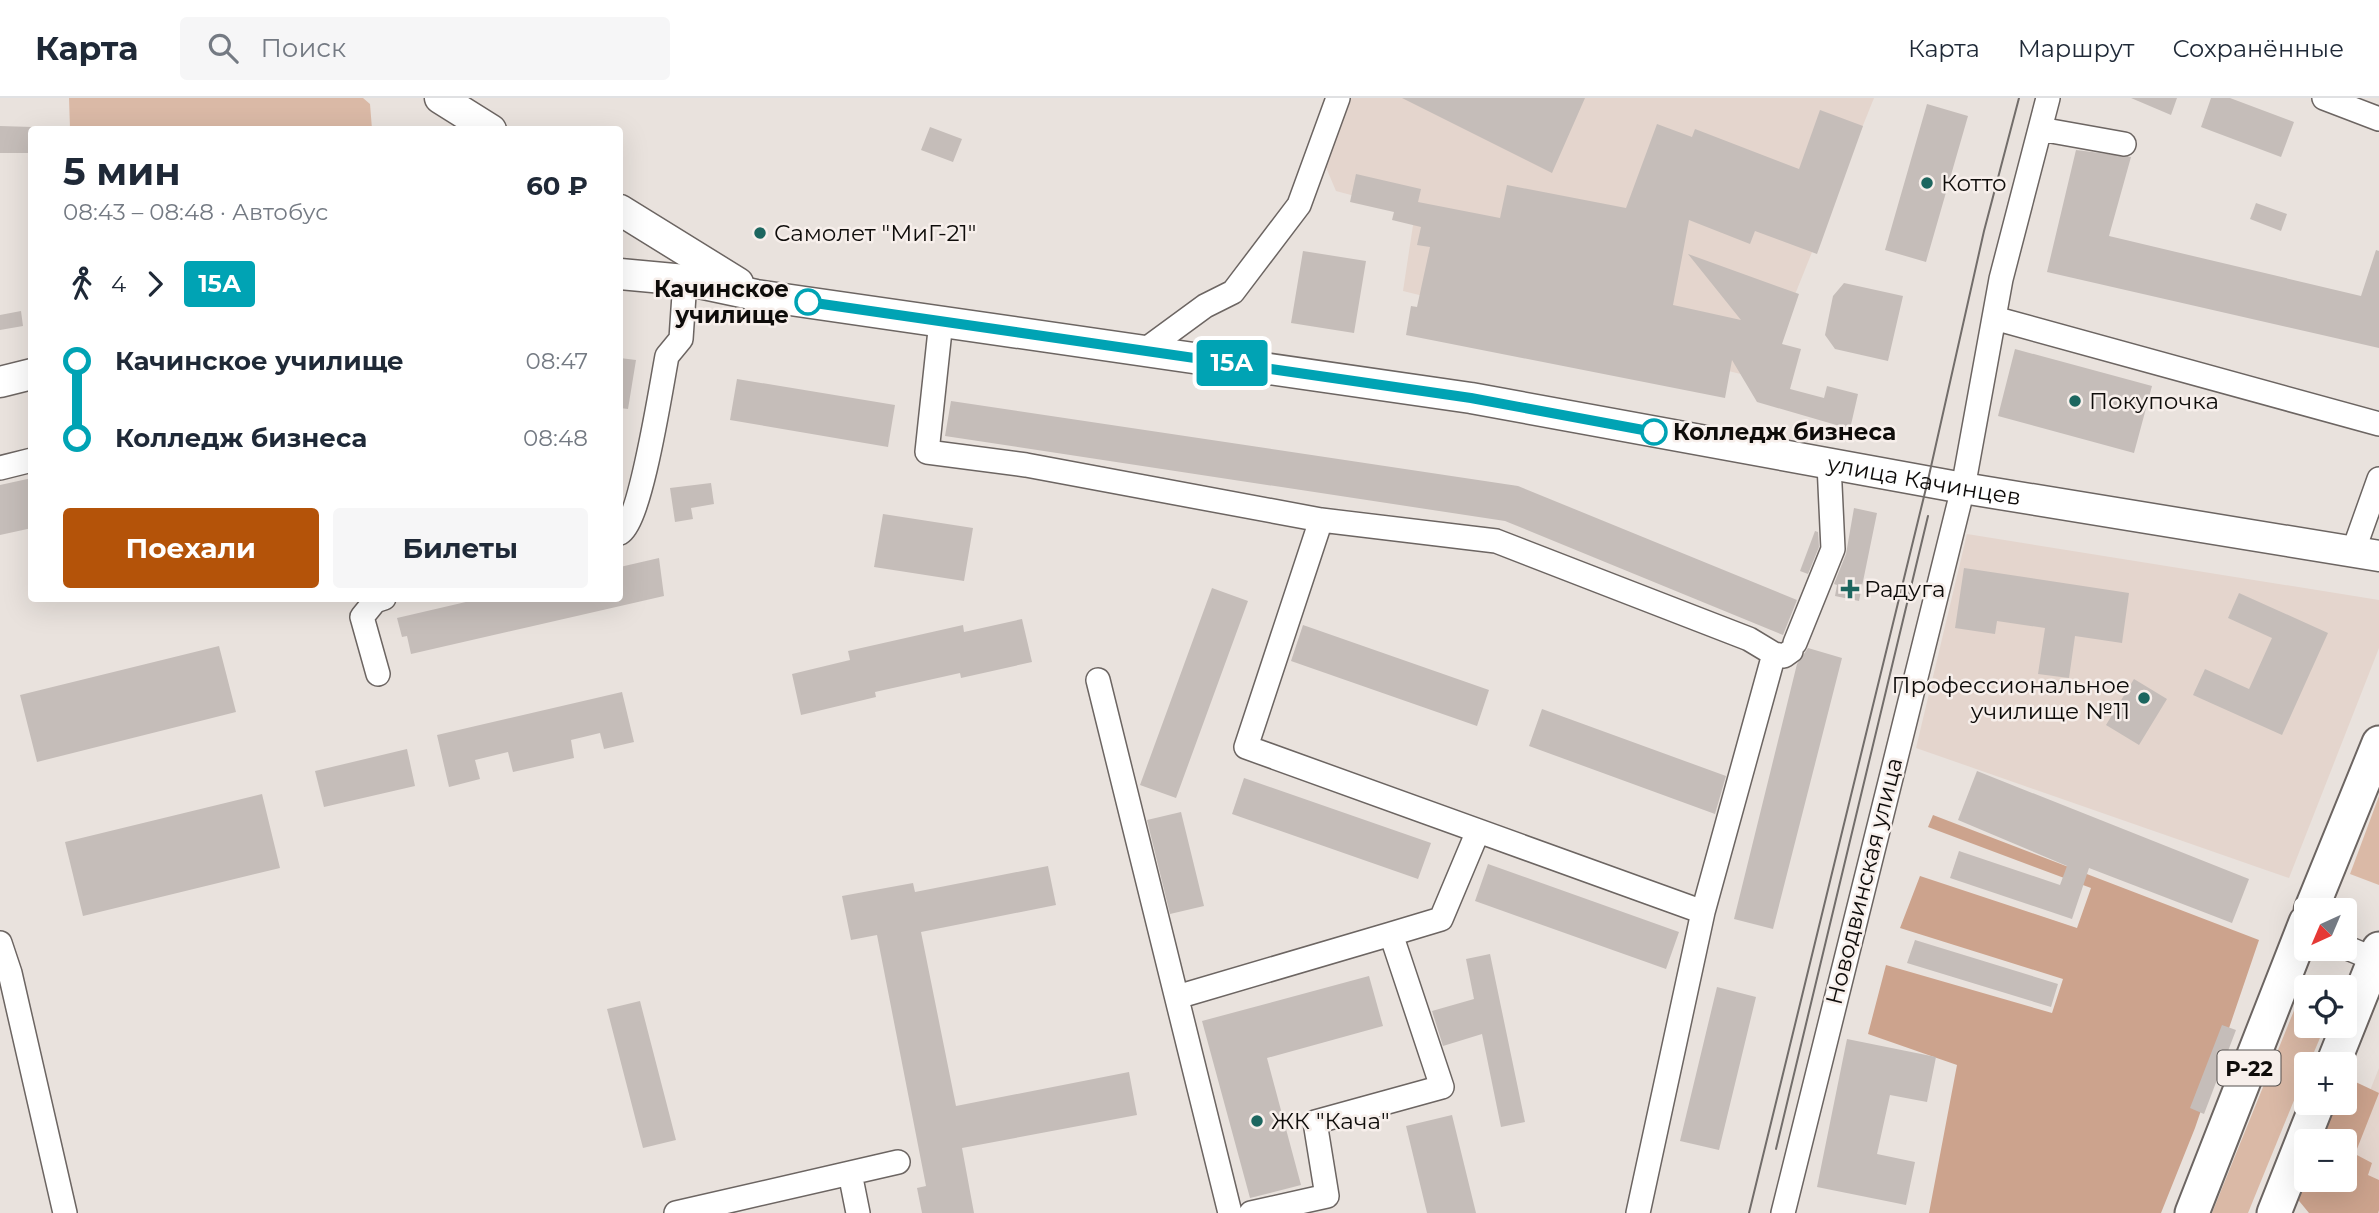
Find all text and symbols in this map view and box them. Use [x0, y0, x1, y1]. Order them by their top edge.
search box [180, 17, 670, 80]
text: Карта [35, 28, 138, 68]
icon: search [204, 29, 242, 67]
text: Поиск [260, 32, 346, 64]
text: Карта [1908, 34, 1980, 63]
text: Маршрут [2018, 34, 2134, 63]
text: Сохранённые [2172, 34, 2344, 63]
text: 5 мин [63, 148, 181, 195]
place label: Котто [1941, 169, 2007, 197]
text: 60 ₽ [526, 170, 588, 202]
marker: Котто [1919, 175, 1935, 191]
text: 08:43 – 08:48 · Автобус [63, 198, 328, 226]
place label: Самолет "МиГ-21" [774, 219, 976, 247]
marker: Самолет "МиГ-21" [752, 225, 768, 241]
icon: walk [63, 265, 101, 303]
icon: forward [136, 265, 174, 303]
text: 15А [198, 269, 241, 298]
text: 4 [111, 270, 126, 298]
place label: Качинское училище [654, 275, 789, 329]
marker: Качинское училище [795, 289, 821, 315]
line badge: 15А [1192, 340, 1272, 386]
text: Качинское училище [115, 345, 404, 377]
text: 08:47 [526, 347, 588, 375]
text: 15А [1211, 348, 1253, 377]
place label: Покупочка [2089, 387, 2219, 415]
marker: Покупочка [2067, 393, 2083, 409]
place label: Колледж бизнеса [1673, 418, 1896, 446]
marker: Колледж бизнеса [1641, 419, 1667, 445]
text: Колледж бизнеса [115, 422, 367, 454]
text: 08:48 [523, 424, 588, 452]
street label: улица Качинцев [1824, 449, 2023, 511]
button: Поехали [63, 508, 319, 588]
button: Билеты [333, 508, 588, 588]
place label: Радуга [1864, 575, 1946, 603]
marker: Радуга [1842, 581, 1858, 597]
place label: Профессиональное училище №11 [1891, 671, 2130, 725]
marker: Профессиональное училище №11 [2136, 690, 2152, 706]
street label: Новодвинская улица [1820, 755, 1908, 1007]
north arrow [2294, 898, 2357, 961]
map controls [2294, 898, 2357, 1192]
button: locate [2294, 975, 2357, 1038]
road number: Р-22 [2218, 1051, 2280, 1086]
button: + [2294, 1052, 2357, 1115]
place label: ЖК "Кача" [1271, 1107, 1390, 1135]
marker: ЖК "Кача" [1249, 1113, 1265, 1129]
button: − [2294, 1129, 2357, 1192]

